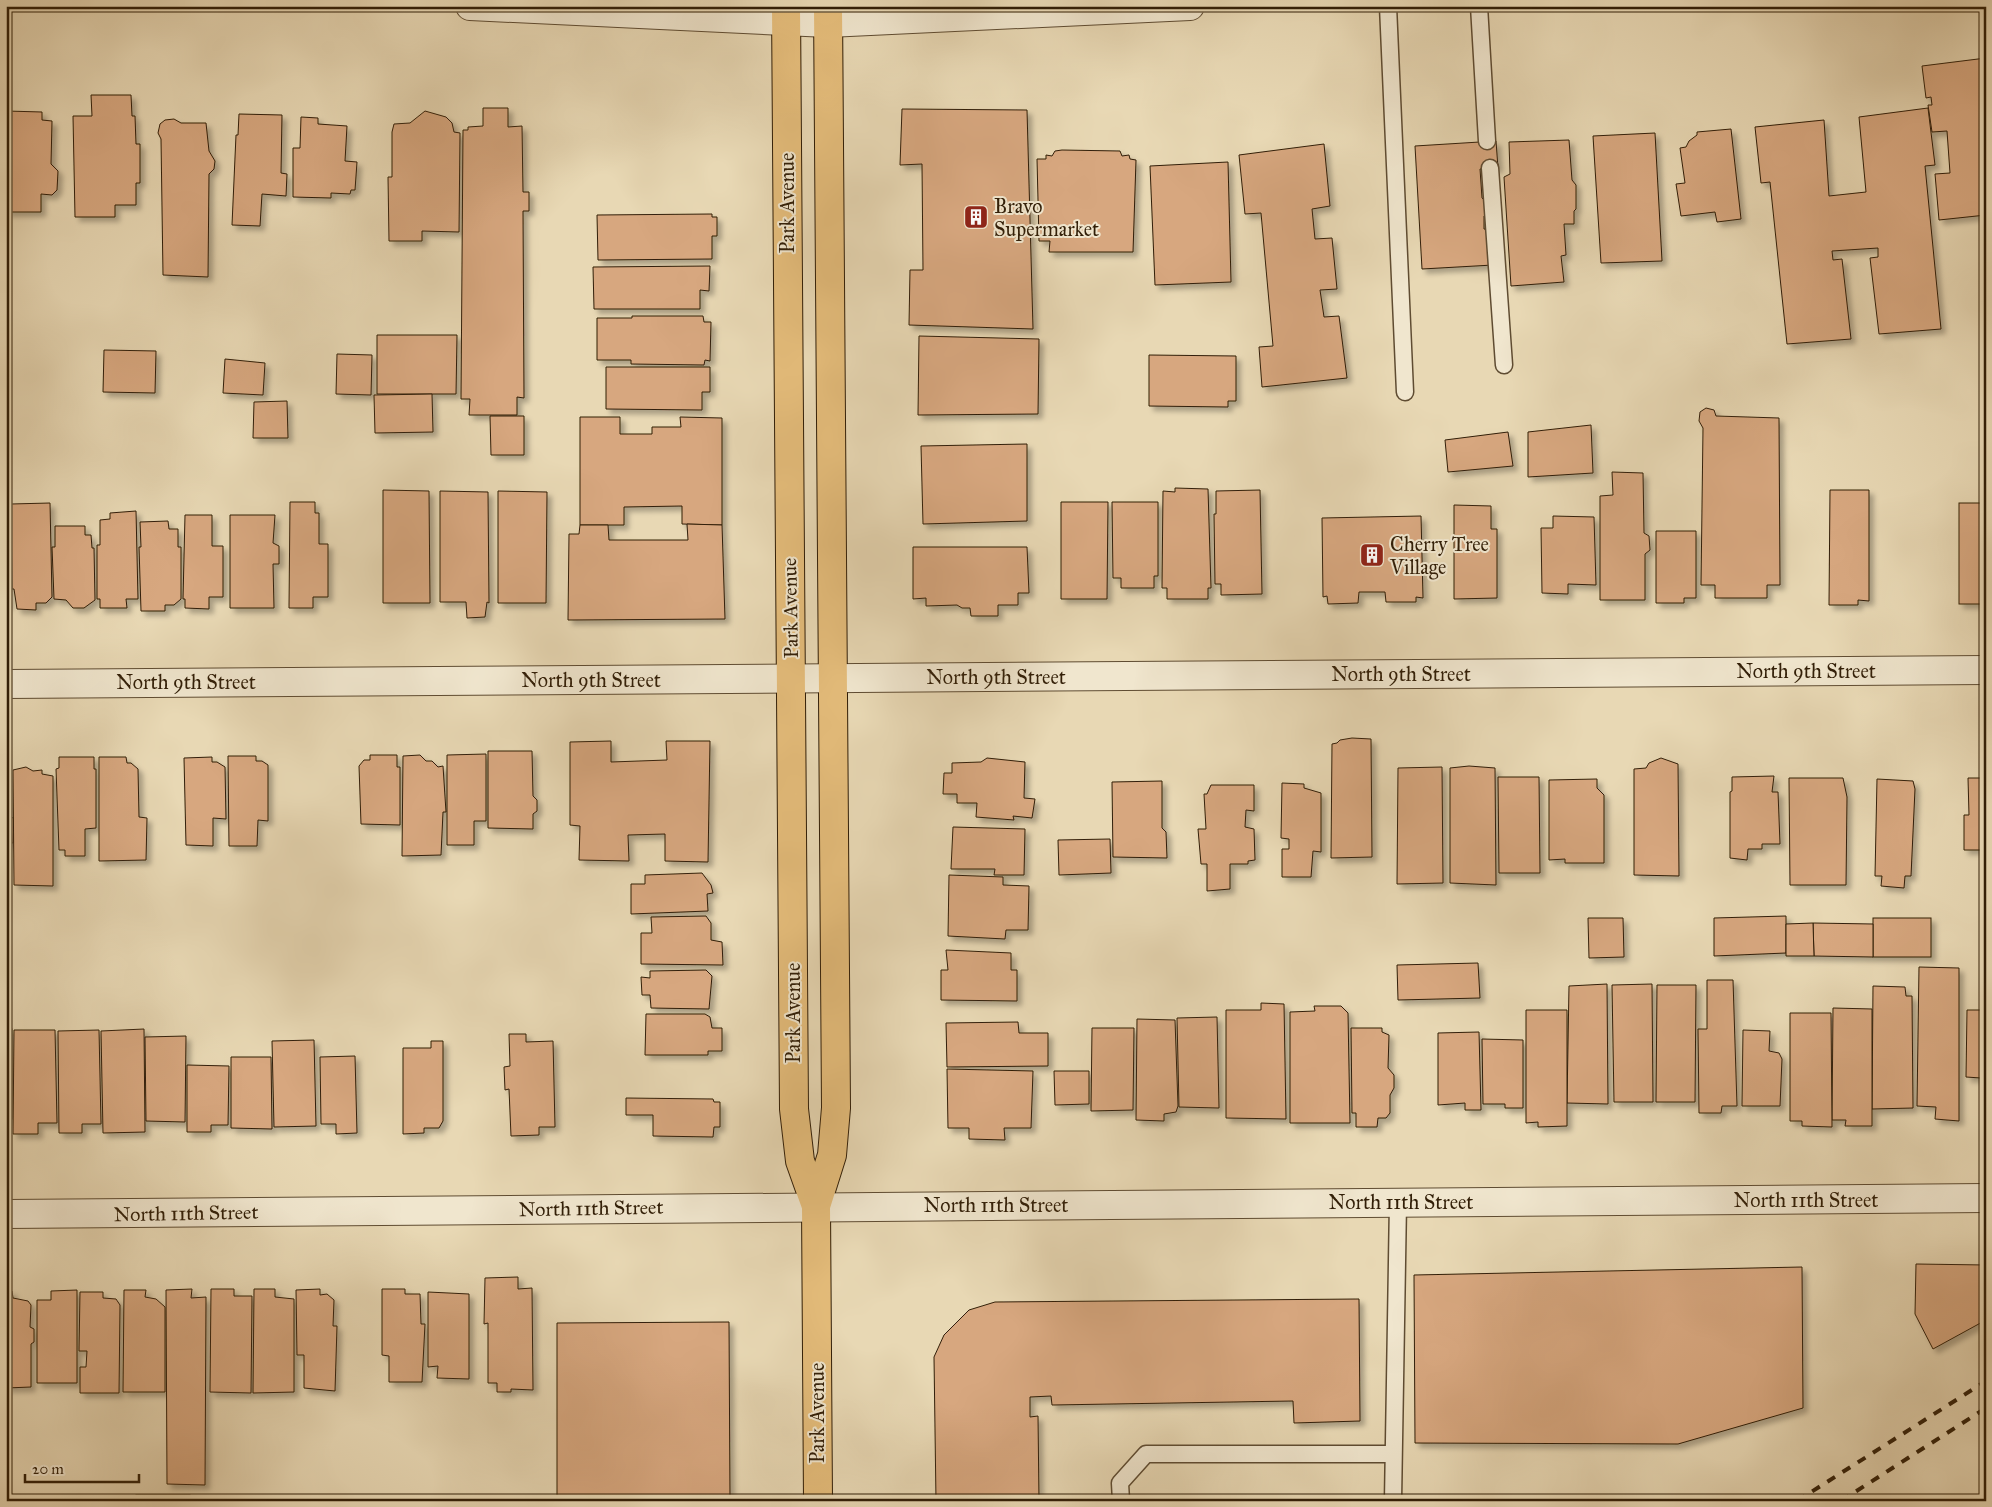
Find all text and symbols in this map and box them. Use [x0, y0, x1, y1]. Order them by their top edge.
street label: Park Avenue [775, 153, 799, 253]
place label: Bravo Supermarket [994, 194, 1099, 241]
building icon: Bravo Supermarket [963, 204, 989, 230]
place label: Cherry Tree Village [1389, 532, 1489, 580]
building icon: Cherry Tree Village [1359, 542, 1385, 568]
street label: Park Avenue [777, 558, 803, 658]
street label: North 9th Street [1736, 659, 1876, 683]
street label: North 9th Street [1331, 662, 1471, 686]
street label: North 9th Street [926, 665, 1066, 689]
street label: North 9th Street [521, 668, 661, 692]
street label: North 9th Street [116, 670, 256, 694]
street label: Park Avenue [781, 963, 805, 1063]
street label: North 11th Street [1734, 1188, 1878, 1212]
street label: North 11th Street [1329, 1190, 1473, 1214]
street label: North 11th Street [924, 1193, 1068, 1217]
street label: North 11th Street [518, 1195, 664, 1221]
street label: North 11th Street [113, 1200, 259, 1226]
street label: Park Avenue [805, 1363, 829, 1463]
scale bar [25, 1452, 139, 1484]
text: 20 m [32, 1460, 64, 1478]

